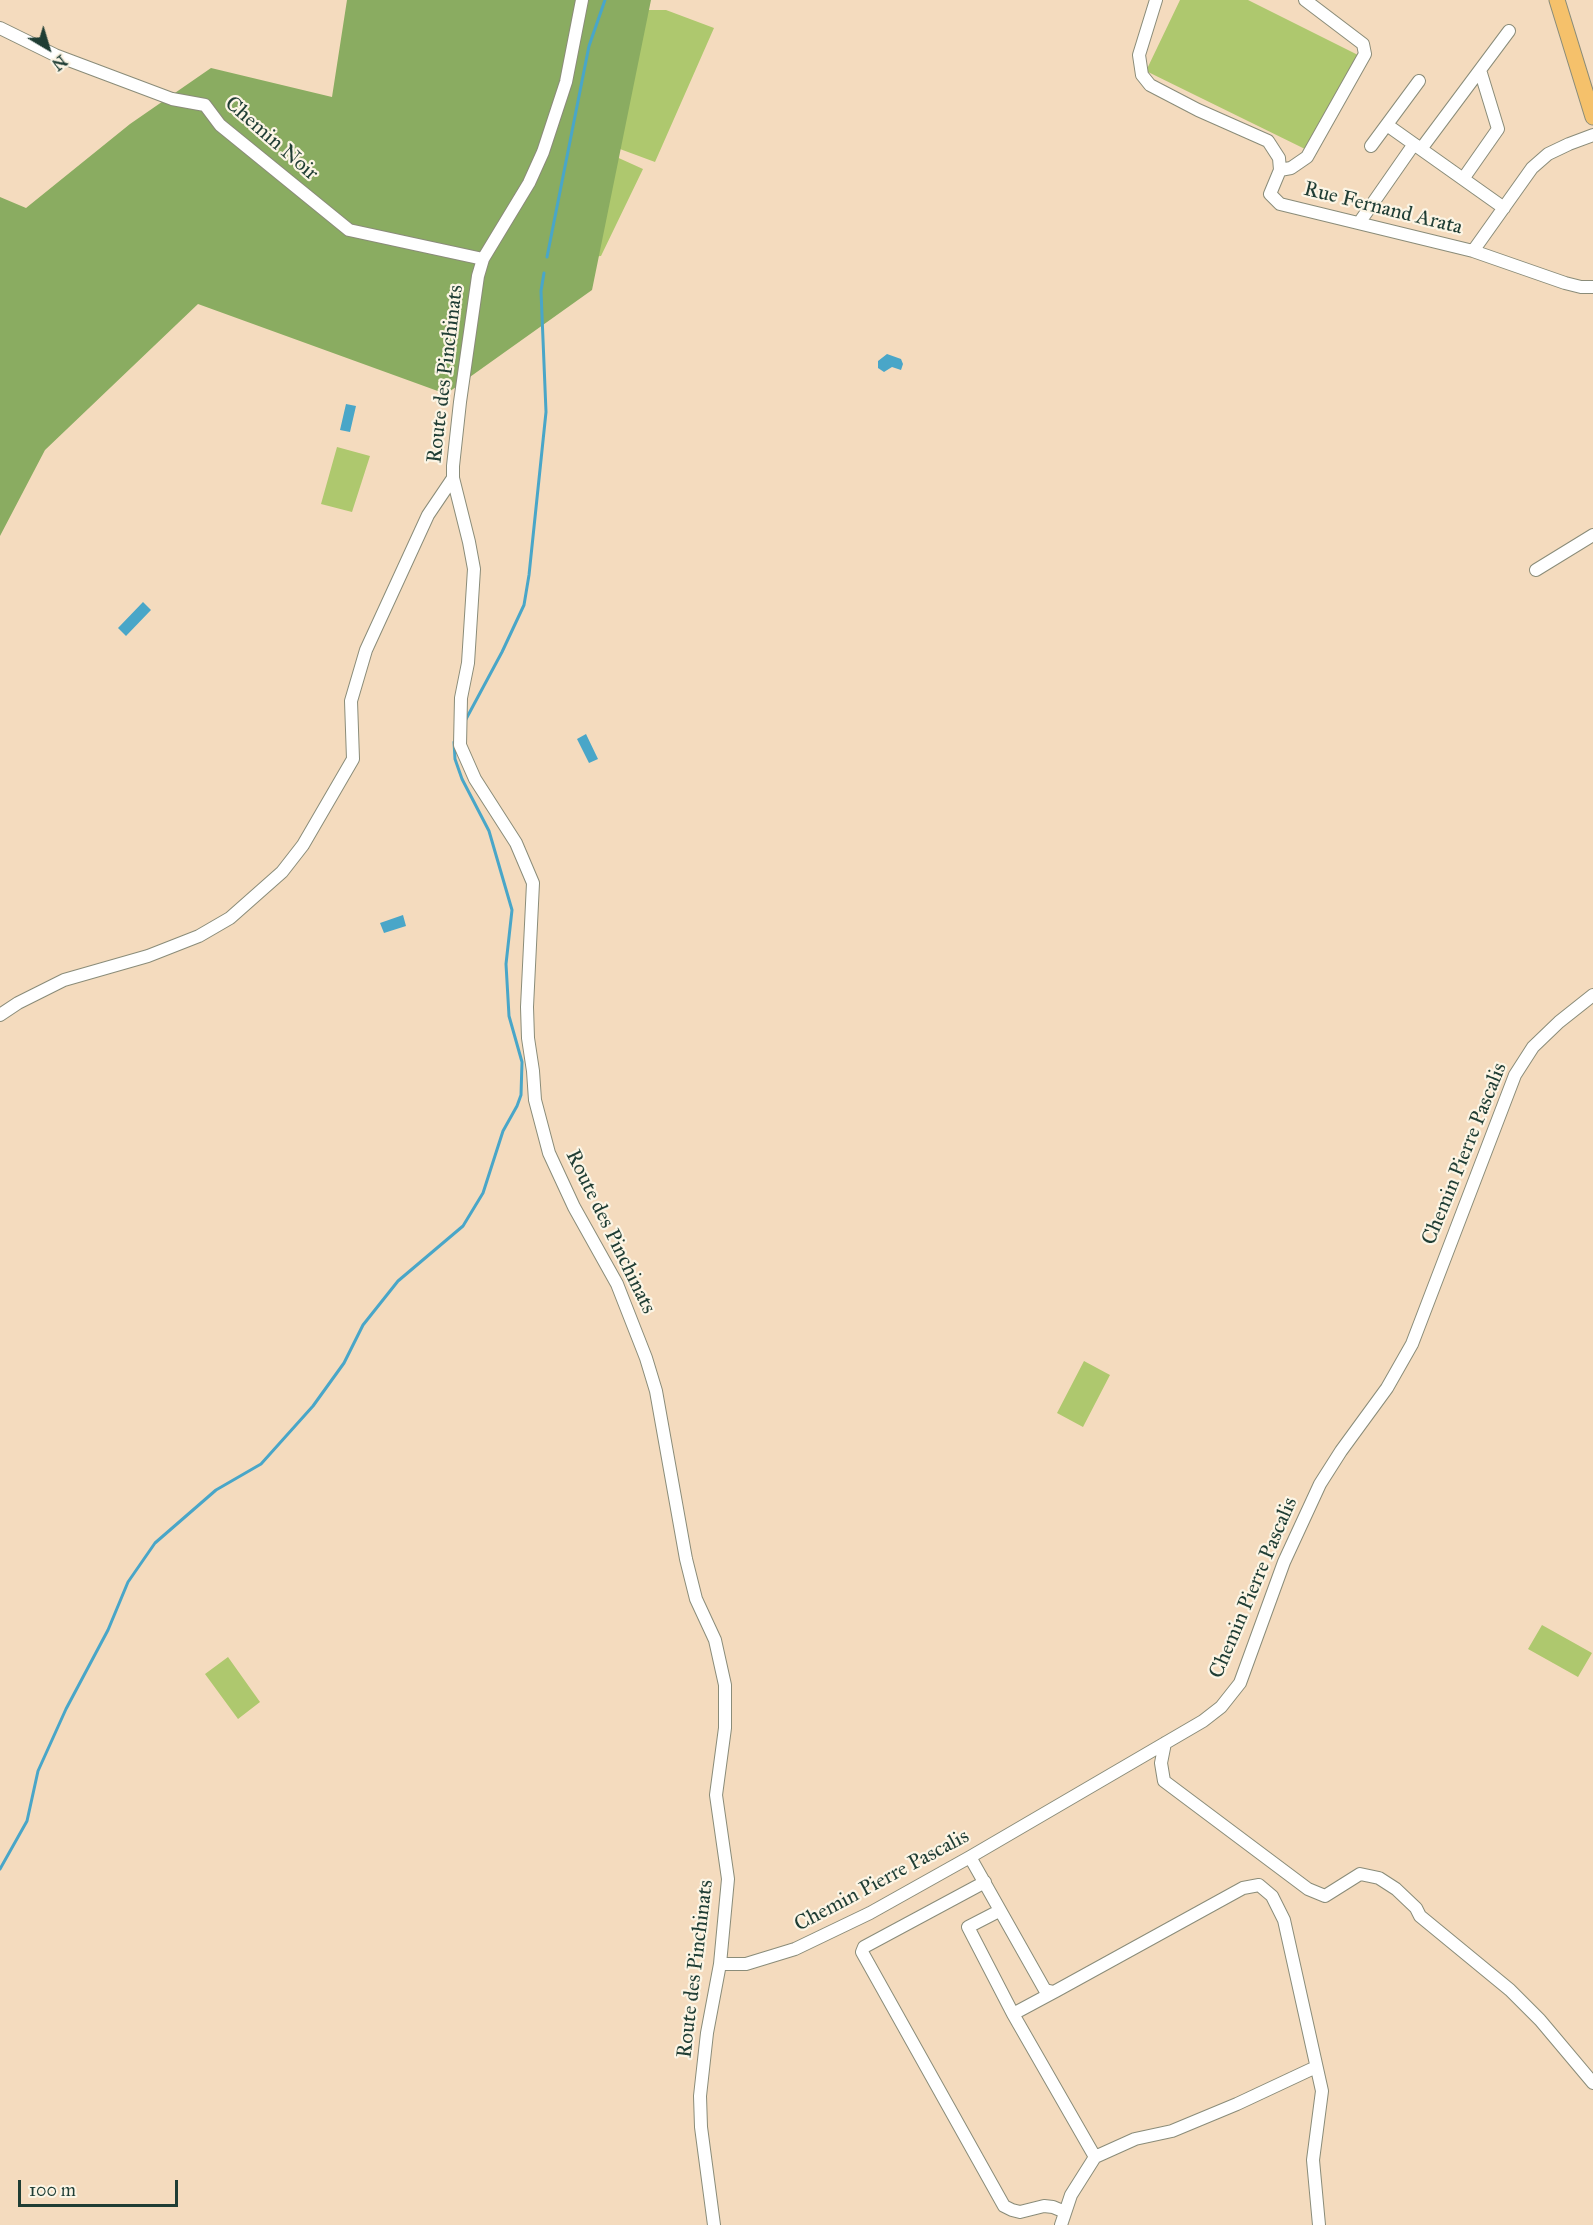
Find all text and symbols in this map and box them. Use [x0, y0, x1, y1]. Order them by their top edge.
north arrow [18, 18, 78, 78]
text: N [48, 51, 71, 74]
street label: Chemin Noir [219, 92, 323, 186]
street label: Rue Fernand Arata [1301, 177, 1465, 241]
street label: Route des Pinchinats [423, 283, 469, 465]
street label: Chemin Pierre Pascalis [1417, 1059, 1513, 1249]
street label: Route des Pinchinats [559, 1146, 661, 1318]
street label: Chemin Pierre Pascalis [1204, 1494, 1304, 1682]
street label: Chemin Pierre Pascalis [790, 1824, 974, 1938]
street label: Route des Pinchinats [673, 1878, 719, 2060]
scale bar [21, 2168, 182, 2206]
text: 100 m [29, 2179, 76, 2201]

